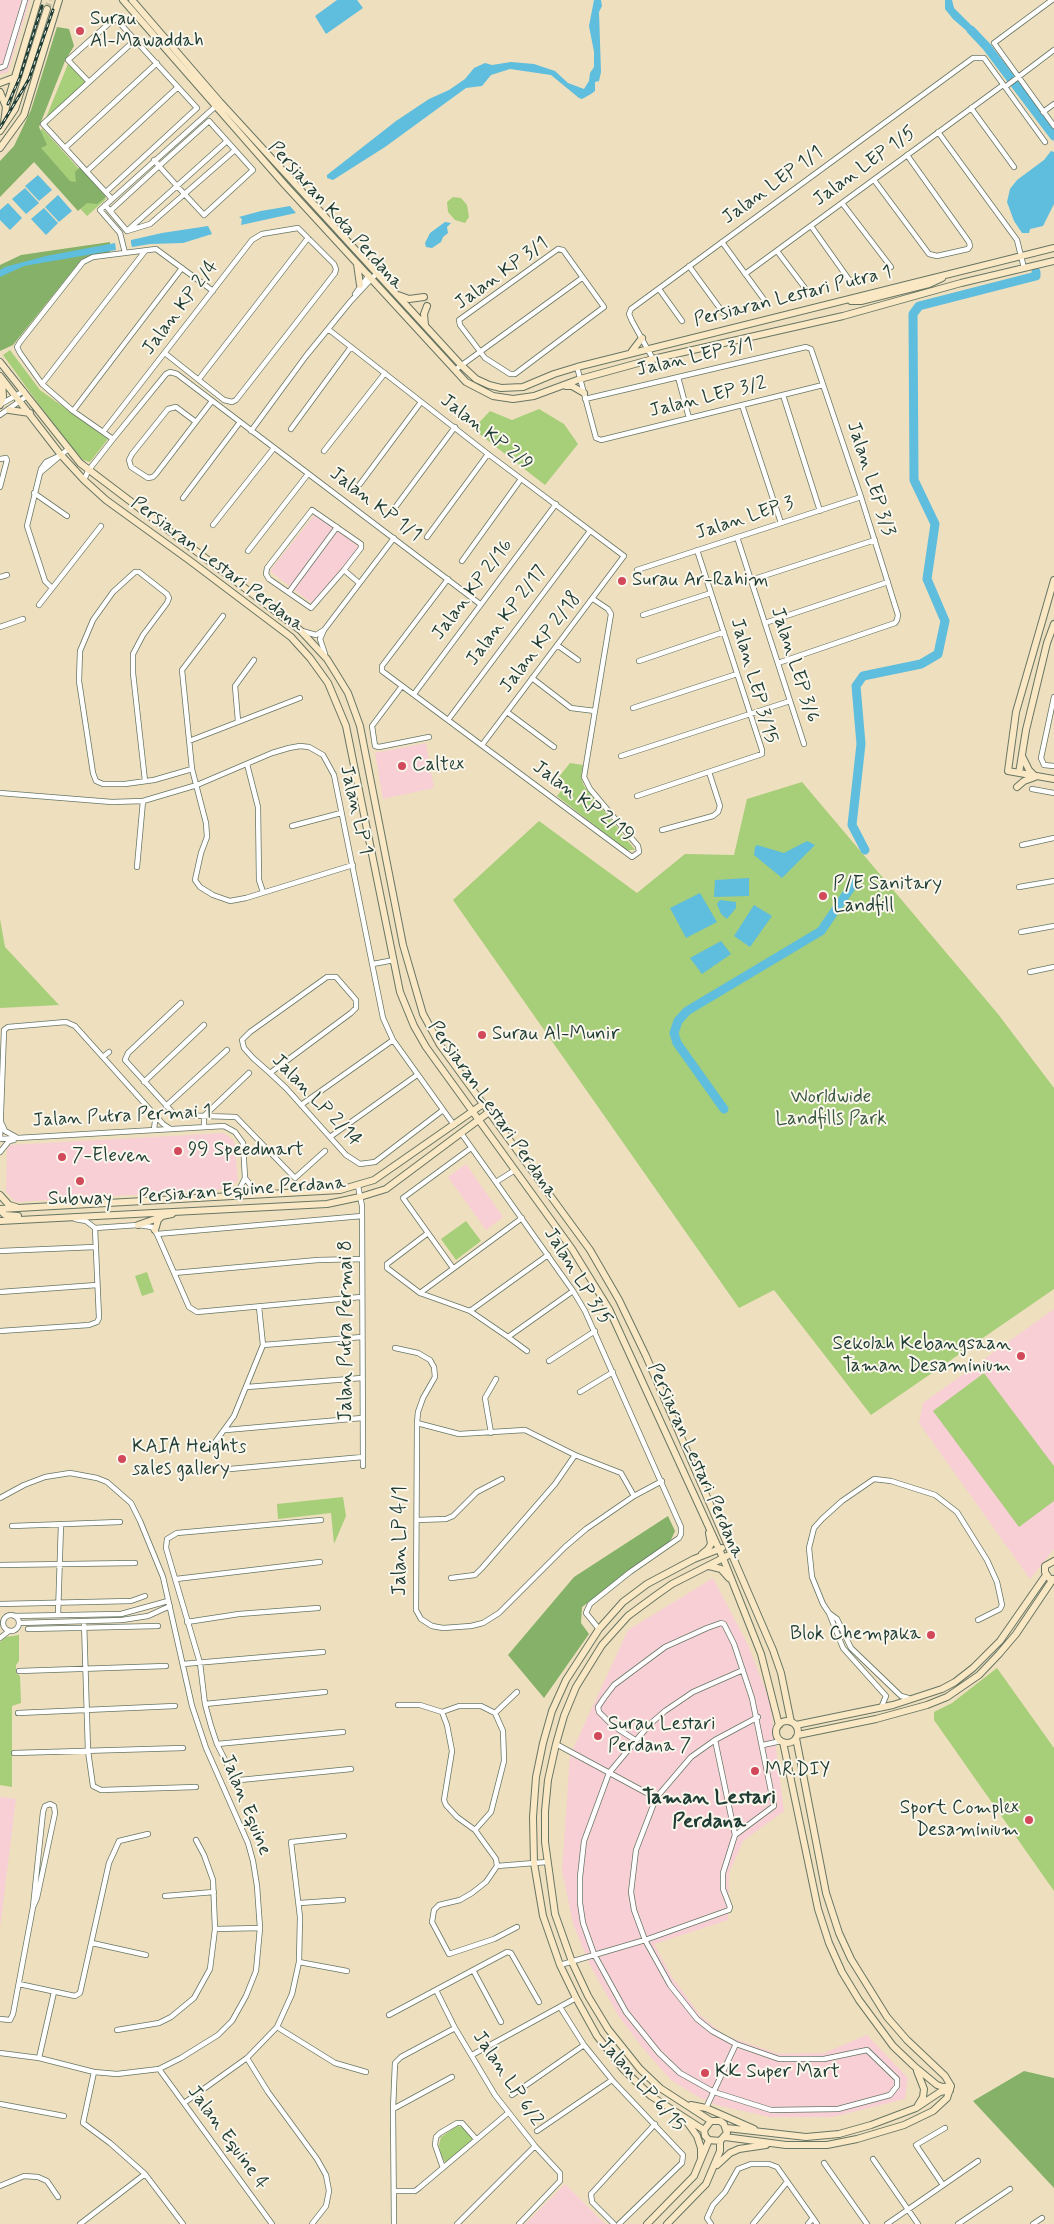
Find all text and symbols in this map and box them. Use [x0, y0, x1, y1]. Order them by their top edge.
place label: Surau Al-Mawaddah [90, 9, 204, 53]
marker: Surau Al-Mawaddah [74, 25, 86, 37]
street label: Jalan LEP 1/5 [809, 122, 921, 212]
street label: Persiaran Kota Perdana [262, 137, 408, 295]
street label: Jalan LEP 1/1 [718, 142, 828, 230]
street label: Jalan KP 3/1 [451, 233, 553, 315]
street label: Jalan KP 2/4 [138, 256, 224, 360]
street label: Persiaran Lestari Putra 1 [692, 261, 894, 333]
street label: Jalan LEP 3/1 [635, 334, 755, 382]
street label: Jalan LEP 3/2 [647, 372, 769, 424]
street label: Jalan KP 2/9 [435, 390, 537, 476]
street label: Jalan LEP 3/3 [841, 419, 899, 539]
street label: Jalan KP 1/1 [324, 463, 426, 547]
street label: Persiaran Lestari Perdana [126, 492, 308, 638]
street label: Jalan LEP 3 [693, 492, 797, 546]
street label: Jalan KP 2/16 [428, 535, 518, 645]
street label: Jalan KP 2/17 [462, 561, 552, 671]
place label: Surau Ar-Rahim [632, 570, 769, 592]
marker: Surau Ar-Rahim [616, 575, 628, 587]
street label: Jalan KP 2/18 [496, 588, 586, 698]
street label: Jalan LEP 3/6 [765, 604, 823, 726]
street label: Jalan LEP 3/15 [724, 616, 782, 746]
place label: Caltex [412, 755, 464, 777]
street label: Jalan KP 2/19 [528, 756, 638, 848]
marker: Caltex [396, 760, 408, 772]
street label: Jalan LP 1 [334, 763, 376, 857]
place label: P/E Sanitary Landfill [833, 874, 942, 918]
marker: P/E Sanitary Landfill [817, 890, 829, 902]
street label: Persiaran Lestari Perdana [422, 1017, 562, 1203]
place label: Surau Al-Munir [492, 1024, 620, 1046]
marker: Surau Al-Munir [476, 1029, 488, 1041]
street label: Jalan LP 2/14 [266, 1050, 366, 1152]
park label: Worldwide Landfills Park [775, 1087, 887, 1131]
street label: Jalan Putra Permai 1 [32, 1101, 212, 1133]
place label: 99 Speedmart [188, 1140, 304, 1162]
marker: 99 Speedmart [172, 1145, 184, 1157]
place label: 7-Eleven [72, 1146, 150, 1168]
marker: 7-Eleven [56, 1151, 68, 1163]
street label: Persiaran Equine Perdana [137, 1172, 347, 1210]
marker: Subway [74, 1175, 86, 1187]
place label: Subway [48, 1189, 112, 1211]
street label: Jalan LP 3/5 [538, 1224, 616, 1330]
street label: Jalan Putra Permai 8 [336, 1240, 358, 1422]
place label: Sekolah Kebangsaan Taman Desaminium [833, 1334, 1011, 1378]
marker: Sekolah Kebangsaan Taman Desaminium [1015, 1350, 1027, 1362]
street label: Persiaran Lestari Perdana [642, 1360, 748, 1562]
place label: KAIA Heights sales gallery [132, 1437, 246, 1481]
marker: KAIA Heights sales gallery [116, 1453, 128, 1465]
street label: Jalan LP 4/1 [390, 1486, 412, 1596]
place label: Blok Chempaka [790, 1624, 921, 1646]
marker: Blok Chempaka [925, 1629, 937, 1641]
place label: Surau Lestari Perdana 7 [608, 1714, 715, 1758]
marker: Surau Lestari Perdana 7 [592, 1730, 604, 1742]
street label: Jalan Equine [214, 1751, 276, 1859]
place label: MR.DIY [765, 1760, 830, 1782]
marker: MR.DIY [749, 1765, 761, 1777]
district label: Taman Lestari Perdana [642, 1786, 776, 1836]
place label: Sport Complex Desaminium [900, 1798, 1019, 1842]
marker: Sport Complex Desaminium [1023, 1814, 1035, 1826]
street label: Jalan LP 6/2 [467, 2027, 547, 2131]
street label: Jalan LP 6/15 [593, 2033, 689, 2137]
place label: KK Super Mart [715, 2062, 840, 2084]
marker: KK Super Mart [699, 2067, 711, 2079]
street label: Jalan Equine 4 [182, 2081, 272, 2195]

